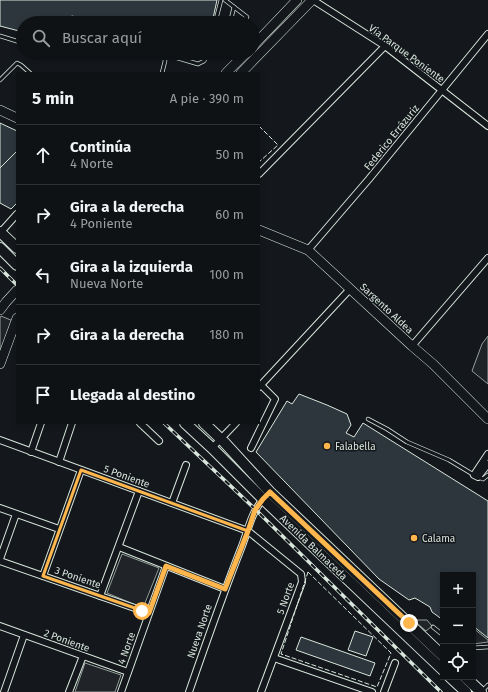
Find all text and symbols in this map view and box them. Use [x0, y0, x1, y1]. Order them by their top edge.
search box [16, 16, 260, 60]
street label: Vía Parque Poniente [366, 21, 447, 85]
icon: search [30, 27, 52, 49]
text: Buscar aquí [62, 29, 142, 47]
text: 5 min [32, 88, 74, 109]
text: A pie · 390 m [170, 91, 244, 106]
street label: Federico Errázuriz [362, 102, 422, 173]
text: Continúa [70, 138, 131, 156]
icon: ahead [32, 144, 54, 166]
text: 50 m [216, 147, 244, 162]
text: 4 Norte [70, 156, 113, 171]
text: Gira a la derecha [70, 198, 184, 216]
icon: right [32, 204, 54, 226]
text: 60 m [215, 207, 244, 222]
text: 4 Poniente [70, 216, 133, 231]
text: Gira a la izquierda [70, 258, 193, 276]
icon: left [32, 264, 54, 286]
text: 100 m [209, 267, 244, 282]
text: Nueva Norte [70, 276, 143, 291]
street label: Sargento Aldea [357, 281, 415, 336]
icon: right [32, 324, 54, 346]
text: Gira a la derecha [70, 326, 184, 344]
text: 180 m [209, 327, 244, 342]
icon: arrive [32, 384, 54, 406]
text: Llegada al destino [70, 386, 195, 404]
marker: Falabella [322, 441, 332, 451]
place label: Falabella [335, 441, 376, 453]
street label: 5 Poniente [102, 463, 151, 491]
street label: Avenida Balmaceda [277, 513, 349, 583]
marker: Calama [409, 533, 419, 543]
place label: Calama [422, 533, 455, 545]
street label: 3 Poniente [53, 564, 102, 591]
map controls [440, 572, 476, 680]
button: + [440, 572, 476, 608]
street label: 5 Norte [275, 581, 297, 616]
route start [133, 602, 151, 620]
street label: Nueva Norte [185, 603, 215, 660]
button: − [440, 608, 476, 644]
route end [400, 614, 418, 632]
street label: 2 Poniente [42, 627, 91, 655]
street label: 4 Norte [116, 631, 138, 666]
button: locate [440, 644, 476, 680]

